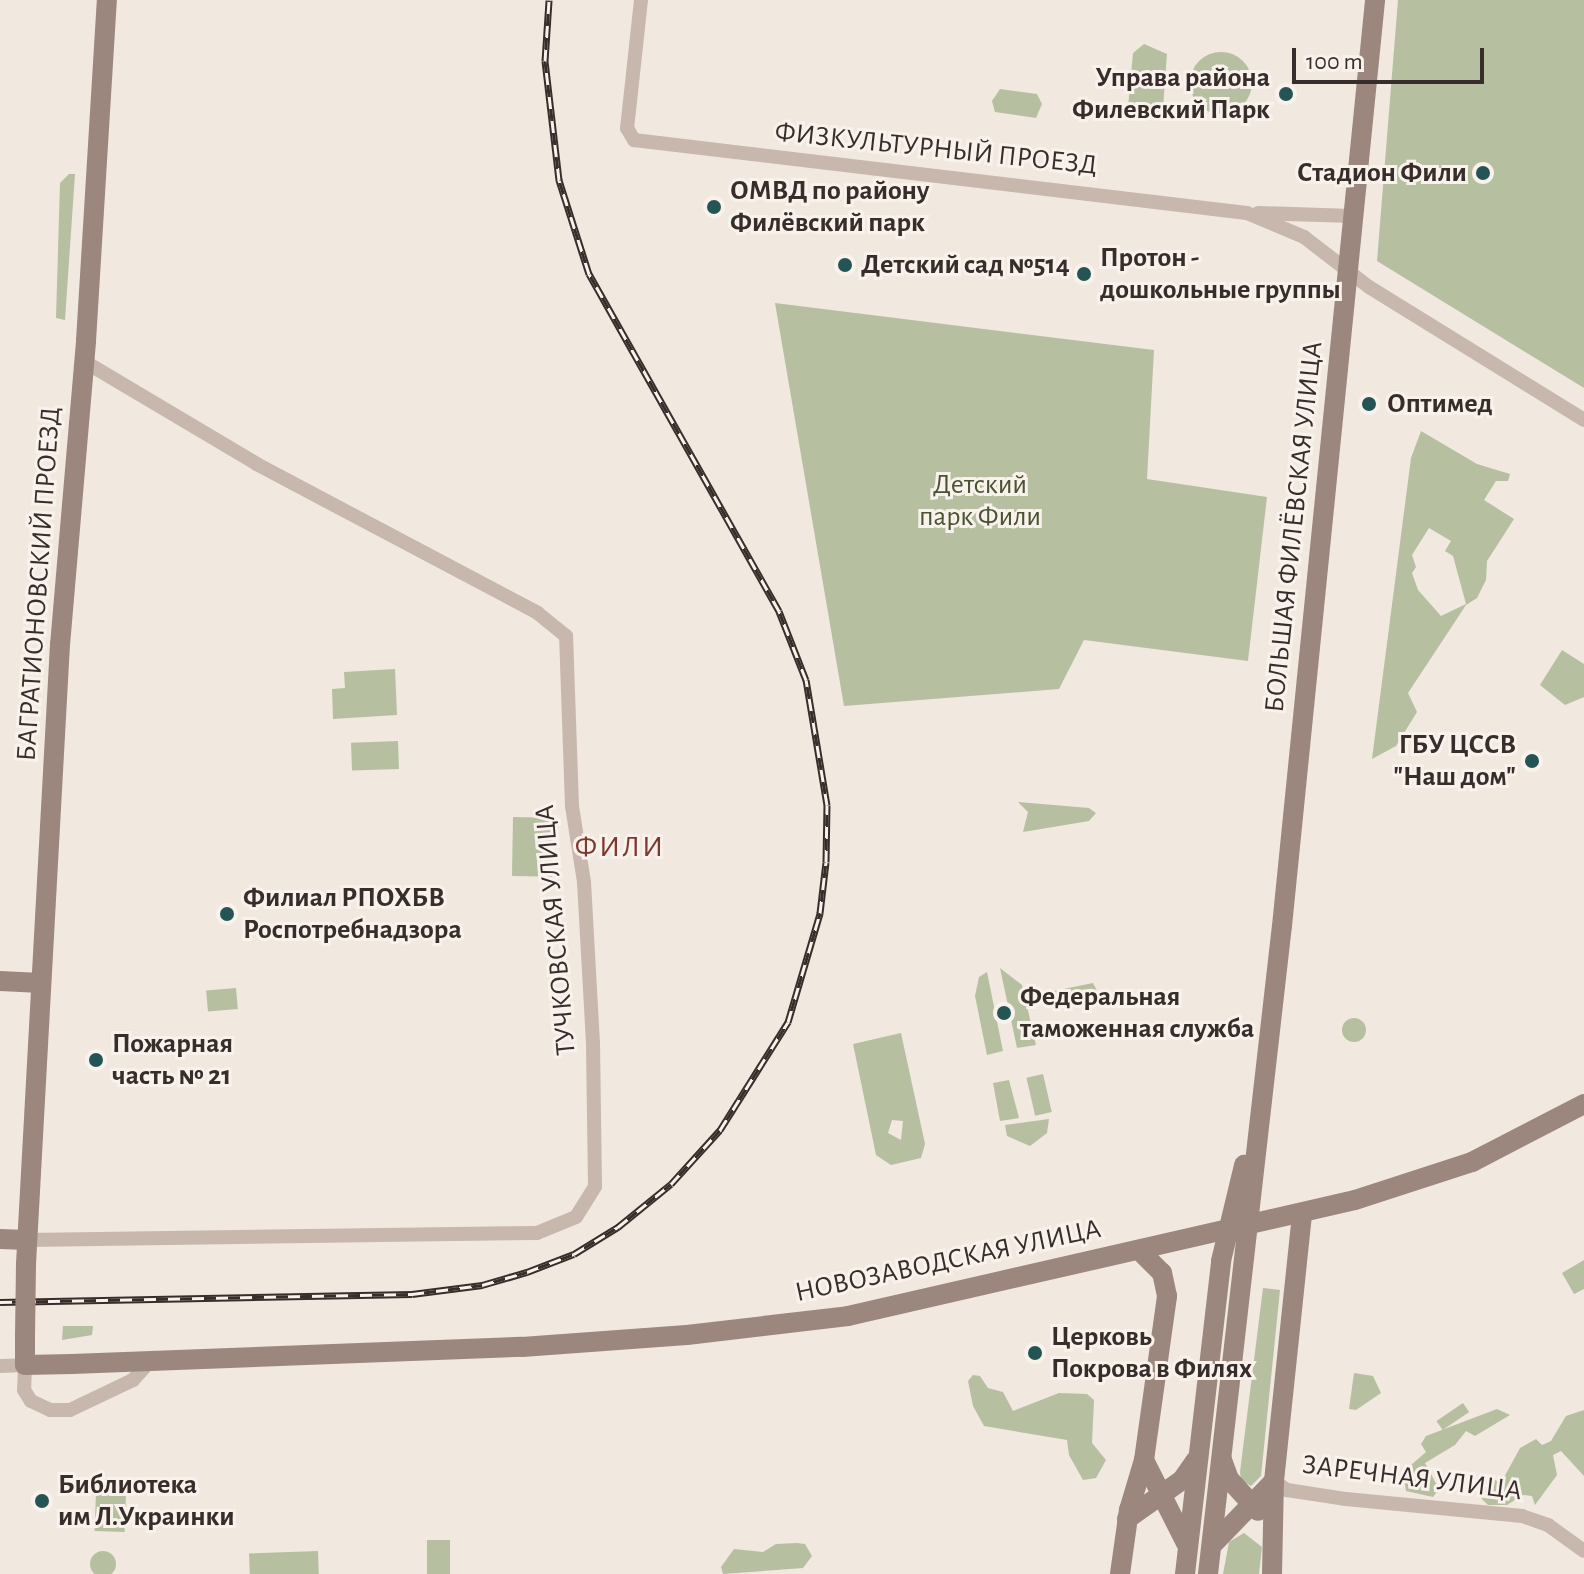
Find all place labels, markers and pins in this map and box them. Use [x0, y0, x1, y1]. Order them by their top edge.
place label: Управа района Филевский Парк [1072, 61, 1270, 127]
marker: Управа района Филевский Парк [1277, 85, 1295, 103]
place label: Стадион Фили [1297, 156, 1467, 190]
marker: Стадион Фили [1474, 164, 1492, 182]
place label: ОМВД по району Филёвский парк [730, 174, 929, 240]
marker: ОМВД по району Филёвский парк [705, 198, 723, 216]
place label: Протон - дошкольные группы [1100, 241, 1341, 307]
place label: Детский сад №514 [861, 248, 1070, 282]
marker: Детский сад №514 [836, 256, 854, 274]
marker: Протон - дошкольные группы [1075, 265, 1093, 283]
place label: Оптимед [1387, 387, 1493, 421]
marker: Оптимед [1358, 393, 1380, 415]
place label: ГБУ ЦССВ "Наш дом" [1393, 728, 1516, 794]
marker: ГБУ ЦССВ "Наш дом" [1523, 752, 1541, 770]
place label: Филиал РПОХБВ Роспотребнадзора [243, 881, 462, 947]
marker: Филиал РПОХБВ Роспотребнадзора [218, 905, 236, 923]
place label: Федеральная таможенная служба [1020, 980, 1254, 1046]
marker: Федеральная таможенная служба [995, 1004, 1013, 1022]
place label: Пожарная часть № 21 [112, 1027, 233, 1093]
marker: Пожарная часть № 21 [87, 1051, 105, 1069]
place label: Церковь Покрова в Филях [1051, 1320, 1252, 1386]
marker: Церковь Покрова в Филях [1026, 1344, 1044, 1362]
place label: Библиотека им Л.Украинки [58, 1468, 235, 1534]
marker: Библиотека им Л.Украинки [33, 1492, 51, 1510]

